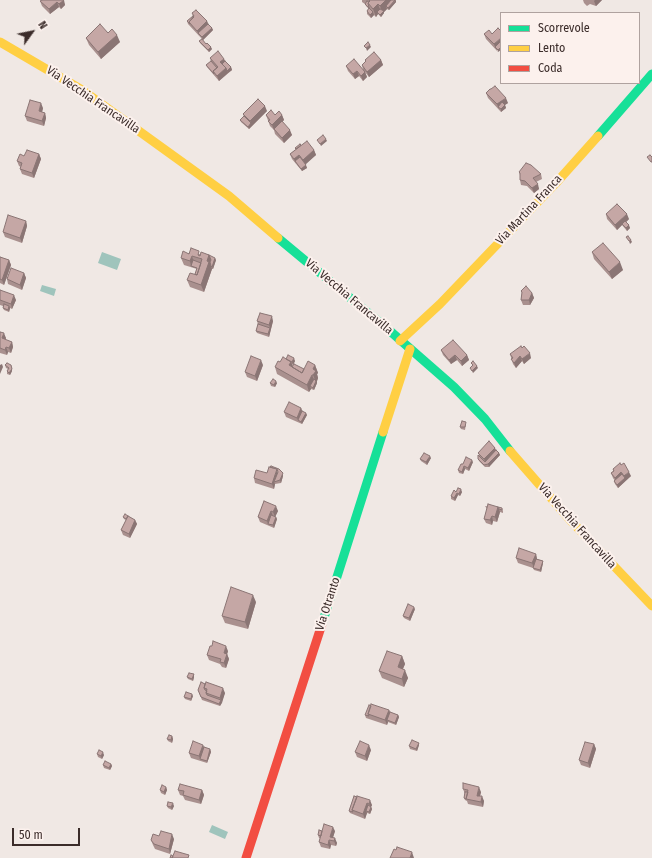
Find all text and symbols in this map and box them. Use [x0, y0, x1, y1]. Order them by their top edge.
north arrow [12, 12, 52, 52]
legend [500, 12, 640, 84]
text: N [35, 19, 50, 31]
text: Scorrevole [538, 21, 590, 35]
text: Lento [538, 41, 565, 55]
text: Coda [538, 61, 562, 75]
street label: Via Vecchia Francavilla [43, 63, 143, 137]
street label: Via Martina Franca [493, 172, 565, 248]
street label: Via Vecchia Francavilla [302, 256, 396, 338]
street label: Via Vecchia Francavilla [535, 480, 619, 572]
street label: Via Otranto [313, 575, 343, 633]
scale bar [14, 820, 82, 846]
text: 50 m [19, 828, 43, 842]

